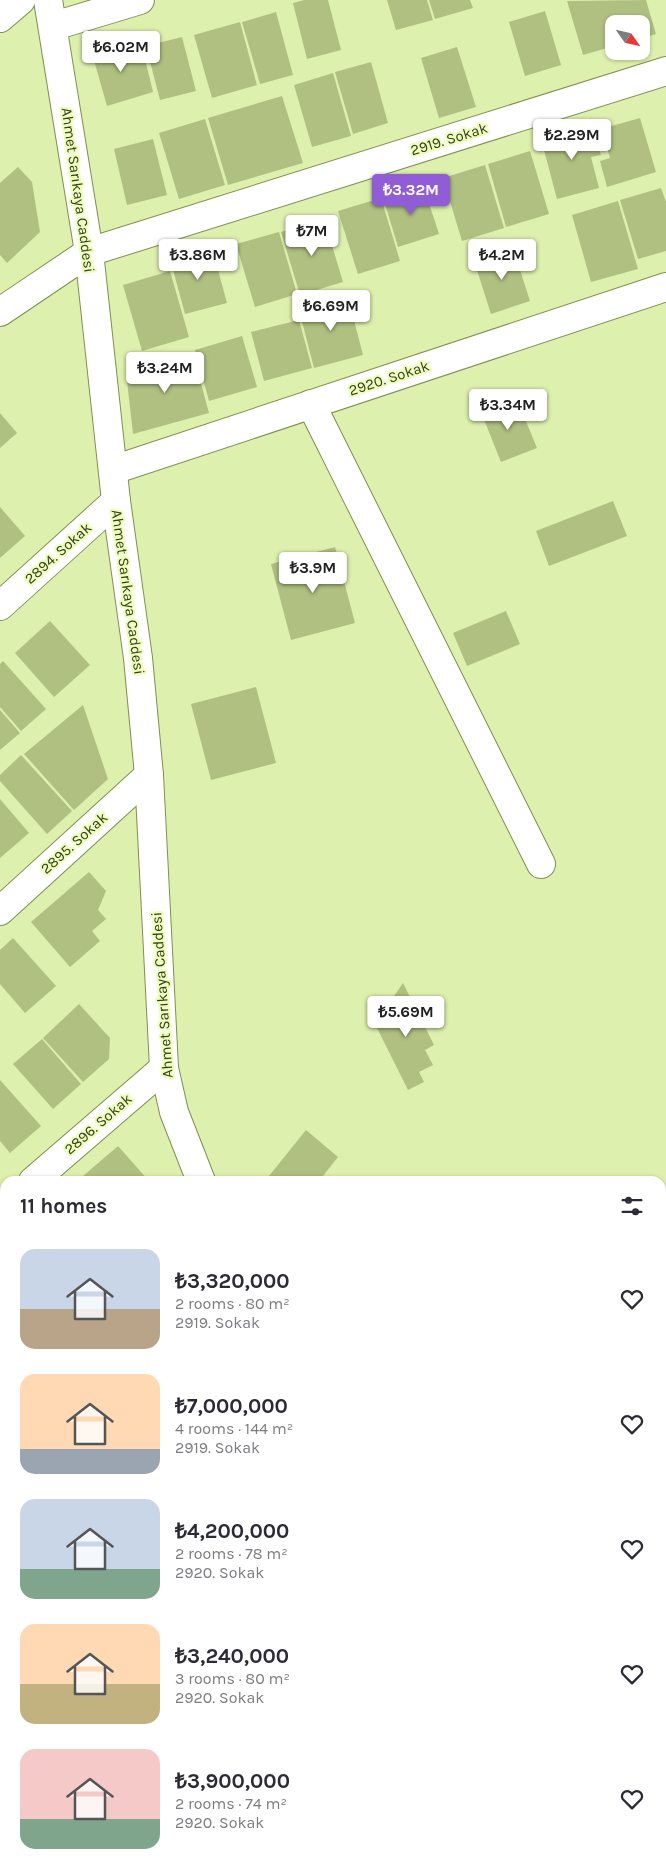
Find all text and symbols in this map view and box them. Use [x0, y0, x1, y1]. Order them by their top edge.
north arrow [605, 15, 650, 60]
map controls [605, 15, 650, 60]
pin: ₺6.02M [80, 30, 162, 73]
text: ₺6.02M [93, 37, 149, 56]
street label: Ahmet Sarıkaya Caddesi [57, 106, 99, 274]
street label: 2919. Sokak [408, 119, 490, 159]
pin: ₺2.29M [531, 119, 613, 161]
text: ₺2.29M [544, 125, 600, 144]
pin: ₺3.32M [370, 174, 452, 216]
text: ₺3.32M [383, 180, 439, 199]
pin: ₺7M [288, 214, 336, 257]
text: ₺7M [296, 221, 328, 240]
pin: ₺3.86M [157, 238, 239, 281]
pin: ₺4.2M [467, 238, 537, 281]
text: ₺3.86M [170, 245, 226, 264]
text: ₺4.2M [479, 245, 525, 264]
pin: ₺6.69M [290, 290, 372, 332]
text: ₺6.69M [303, 296, 359, 315]
pin: ₺3.24M [124, 352, 206, 394]
street label: 2920. Sokak [346, 357, 432, 399]
text: ₺3.24M [137, 358, 193, 377]
pin: ₺3.34M [467, 388, 549, 431]
text: ₺3.34M [480, 395, 536, 414]
street label: Ahmet Sarıkaya Caddesi [107, 508, 149, 676]
street label: 2894. Sokak [21, 518, 95, 588]
pin: ₺3.9M [278, 552, 348, 594]
text: ₺3.9M [290, 558, 336, 577]
street label: 2895. Sokak [37, 808, 111, 878]
street label: Ahmet Sarıkaya Caddesi [147, 911, 177, 1079]
pin: ₺5.69M [365, 996, 447, 1038]
text: ₺5.69M [378, 1002, 434, 1021]
street label: 2896. Sokak [60, 1090, 136, 1158]
icon: filters [618, 1192, 646, 1220]
text: 11 homes [20, 1194, 107, 1218]
icon: home [60, 1269, 120, 1329]
text: ₺3,320,000 [175, 1269, 290, 1293]
icon: heart [618, 1285, 646, 1313]
text: 2 rooms · 80 m² [175, 1294, 290, 1313]
text: 2919. Sokak [175, 1313, 260, 1332]
icon: home [60, 1394, 120, 1454]
text: ₺7,000,000 [175, 1394, 288, 1418]
icon: heart [618, 1410, 646, 1438]
text: 4 rooms · 144 m² [175, 1419, 293, 1438]
text: 2919. Sokak [175, 1438, 260, 1457]
icon: home [60, 1519, 120, 1579]
text: ₺4,200,000 [175, 1519, 289, 1543]
icon: heart [618, 1535, 646, 1563]
text: 2 rooms · 78 m² [175, 1544, 288, 1563]
text: 2920. Sokak [175, 1563, 264, 1582]
icon: home [60, 1644, 120, 1704]
text: ₺3,240,000 [175, 1644, 289, 1668]
icon: heart [618, 1660, 646, 1688]
text: 3 rooms · 80 m² [175, 1669, 290, 1688]
text: 2920. Sokak [175, 1688, 264, 1707]
icon: home [60, 1769, 120, 1829]
text: ₺3,900,000 [175, 1769, 290, 1793]
icon: heart [618, 1785, 646, 1813]
text: 2 rooms · 74 m² [175, 1794, 287, 1813]
text: 2920. Sokak [175, 1813, 264, 1832]

